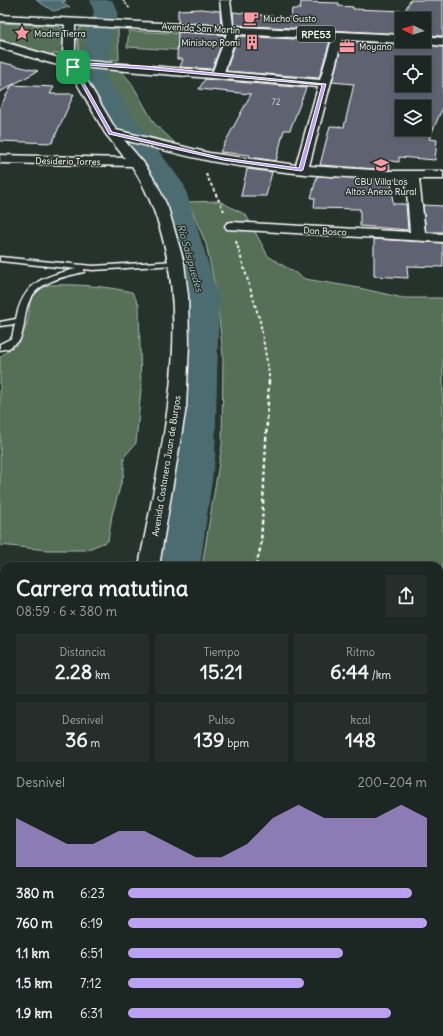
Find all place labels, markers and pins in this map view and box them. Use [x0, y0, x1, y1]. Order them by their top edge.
cafe icon: Mucho Gusto [242, 9, 260, 27]
place label: Mucho Gusto [263, 13, 316, 24]
place icon: Madre Tierra [13, 24, 31, 42]
place label: Madre Tierra [34, 28, 86, 39]
building icon: Minishop Romi [243, 33, 261, 51]
place label: Minishop Romi [181, 37, 240, 48]
office icon: Moyano [338, 37, 356, 55]
place label: Moyano [359, 41, 392, 52]
pin [56, 50, 90, 84]
school or university icon: CBU Villa Los Altos Anexo Rural [372, 156, 390, 174]
place label: CBU Villa Los Altos Anexo Rural [345, 176, 417, 197]

